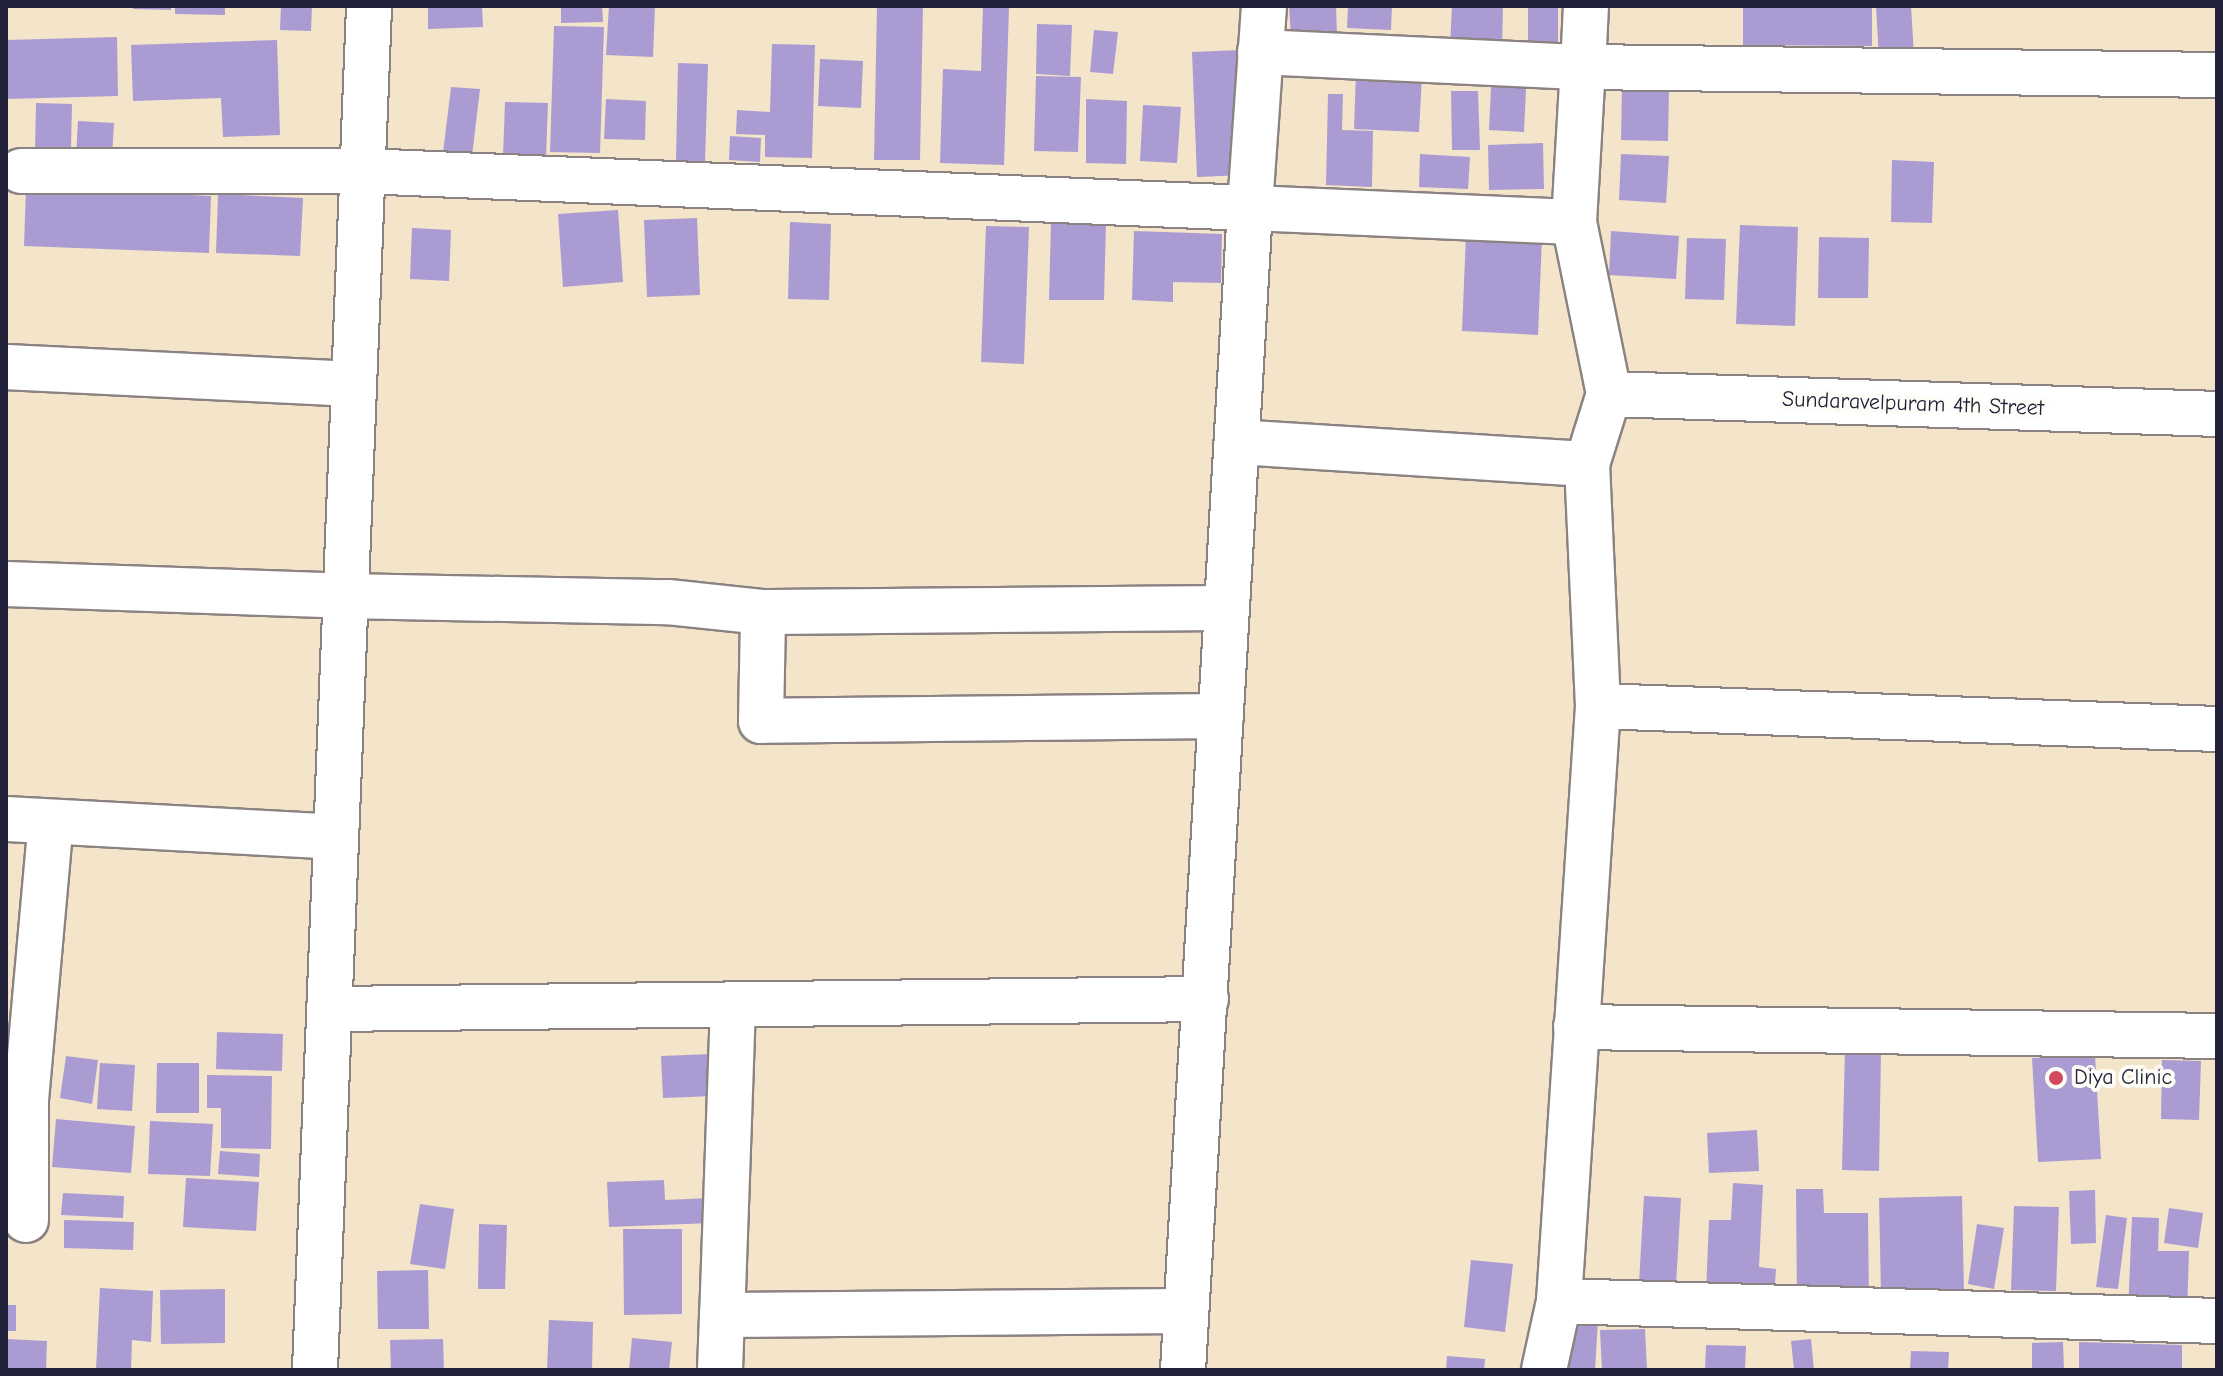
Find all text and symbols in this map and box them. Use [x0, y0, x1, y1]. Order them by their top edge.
street label: Sundaravelpuram 4th Street [1782, 386, 2044, 422]
place label: Diya Clinic [2074, 1065, 2172, 1091]
marker: Diya Clinic [2045, 1067, 2067, 1089]

